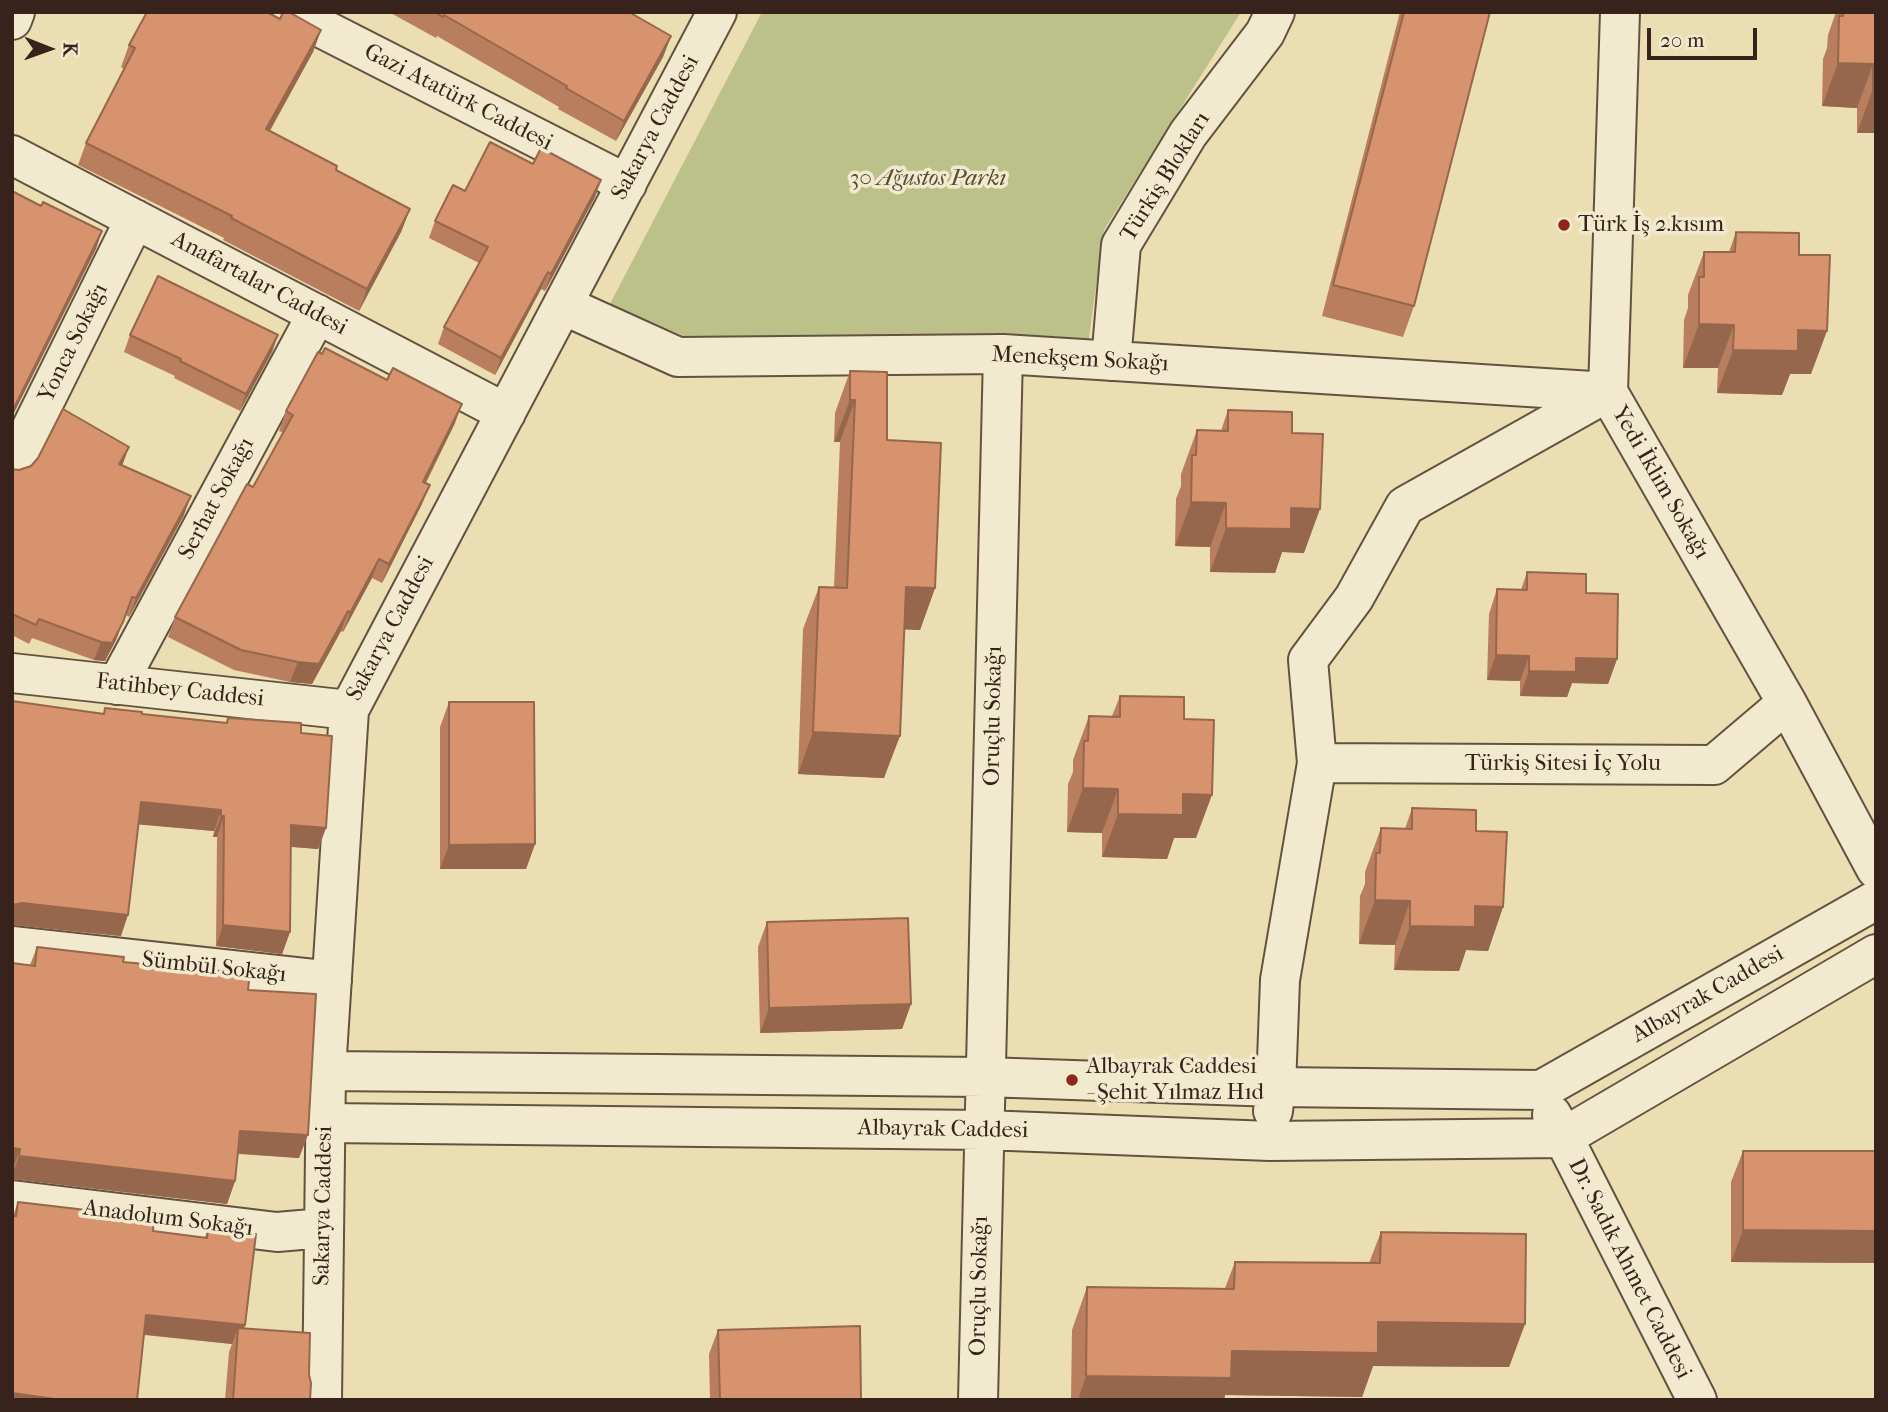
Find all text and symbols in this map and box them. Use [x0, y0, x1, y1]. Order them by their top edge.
north arrow [14, 14, 84, 84]
scale bar [1650, 14, 1760, 58]
text: 20 m [1660, 28, 1704, 52]
street label: Gazi Atatürk Caddesi [359, 39, 557, 157]
text: K [59, 42, 81, 56]
street label: Sakarya Caddesi [606, 51, 706, 205]
street label: Türkiş Blokları [1115, 107, 1217, 247]
park label: 30 Ağustos Parkı [850, 165, 1006, 193]
place label: Türk İş 2.kısım [1578, 211, 1724, 239]
marker: Türk İş 2.kısım [1556, 217, 1572, 233]
street label: Anafartalar Caddesi [166, 226, 352, 342]
street label: Yonca Sokağı [33, 279, 115, 407]
street label: Menekşem Sokağı [991, 342, 1169, 378]
street label: Yedi İklim Sokağı [1605, 402, 1715, 564]
street label: Serhat Sokağı [173, 433, 261, 565]
street label: Sakarya Caddesi [341, 552, 441, 706]
street label: Oruçlu Sokağı [979, 646, 1009, 786]
street label: Fatihbey Caddesi [95, 668, 265, 714]
street label: Türkiş Sitesi İç Yolu [1465, 750, 1661, 778]
street label: Albayrak Caddesi [1627, 940, 1789, 1050]
street label: Sümbül Sokağı [140, 947, 288, 989]
place label: Albayrak Caddesi - Şehit Yılmaz Hıd [1086, 1053, 1264, 1107]
marker: Albayrak Caddesi - Şehit Yılmaz Hıd [1064, 1072, 1080, 1088]
street label: Albayrak Caddesi [857, 1115, 1029, 1145]
street label: Sakarya Caddesi [309, 1126, 339, 1286]
street label: Dr. Sadık Ahmet Caddesi [1561, 1154, 1697, 1384]
street label: Anadolum Sokağı [81, 1195, 255, 1243]
street label: Oruçlu Sokağı [965, 1216, 995, 1356]

